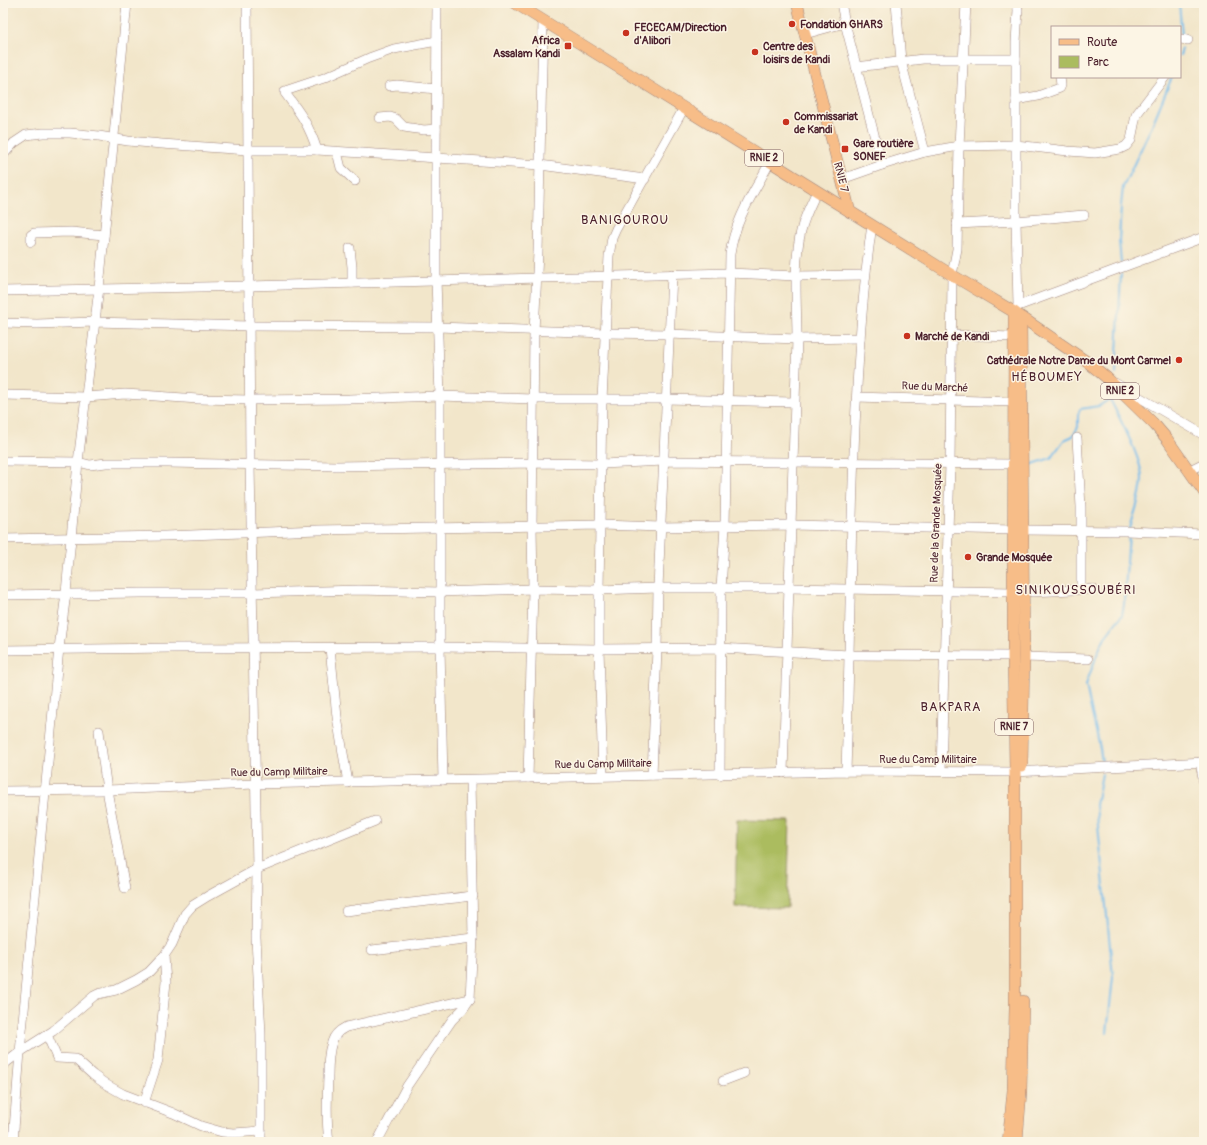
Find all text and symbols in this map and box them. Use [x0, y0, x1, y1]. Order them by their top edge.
place label: Fondation GHARS [800, 18, 884, 31]
marker: Fondation GHARS [787, 19, 797, 29]
place label: FECECAM/Direction d'Alibori [634, 21, 727, 47]
legend [1051, 26, 1181, 78]
marker: FECECAM/Direction d'Alibori [621, 28, 631, 38]
place label: Africa Assalam Kandi [493, 34, 560, 60]
text: Route [1087, 35, 1117, 50]
place label: Centre des loisirs de Kandi [763, 40, 830, 66]
marker: Africa Assalam Kandi [563, 41, 573, 51]
marker: Centre des loisirs de Kandi [750, 47, 760, 57]
text: Parc [1087, 55, 1109, 70]
place label: Commissariat de Kandi [794, 110, 858, 136]
marker: Commissariat de Kandi [781, 117, 791, 127]
place label: Gare routière SONEF [853, 137, 914, 163]
marker: Gare routière SONEF [840, 144, 850, 154]
road number: RNIE 2 [745, 150, 783, 166]
street label: RNIE 7 [831, 160, 851, 194]
district label: BANIGOUROU [581, 212, 669, 228]
place label: Marché de Kandi [915, 330, 989, 343]
marker: Marché de Kandi [902, 331, 912, 341]
place label: Cathédrale Notre Dame du Mont Carmel [987, 354, 1171, 367]
marker: Cathédrale Notre Dame du Mont Carmel [1174, 355, 1184, 365]
district label: HÉBOUMEY [1011, 369, 1083, 385]
street label: Rue du Marché [901, 379, 969, 395]
road number: RNIE 2 [1101, 383, 1139, 399]
street label: Rue de la Grande Mosquée [927, 463, 945, 583]
place label: Grande Mosquée [976, 551, 1053, 564]
marker: Grande Mosquée [963, 552, 973, 562]
district label: SINIKOUSSOUBÉRI [1015, 582, 1137, 598]
district label: BAKPARA [921, 699, 981, 715]
road number: RNIE 7 [995, 719, 1033, 735]
street label: Rue du Camp Militaire [879, 753, 977, 766]
street label: Rue du Camp Militaire [554, 757, 652, 771]
street label: Rue du Camp Militaire [230, 765, 328, 779]

